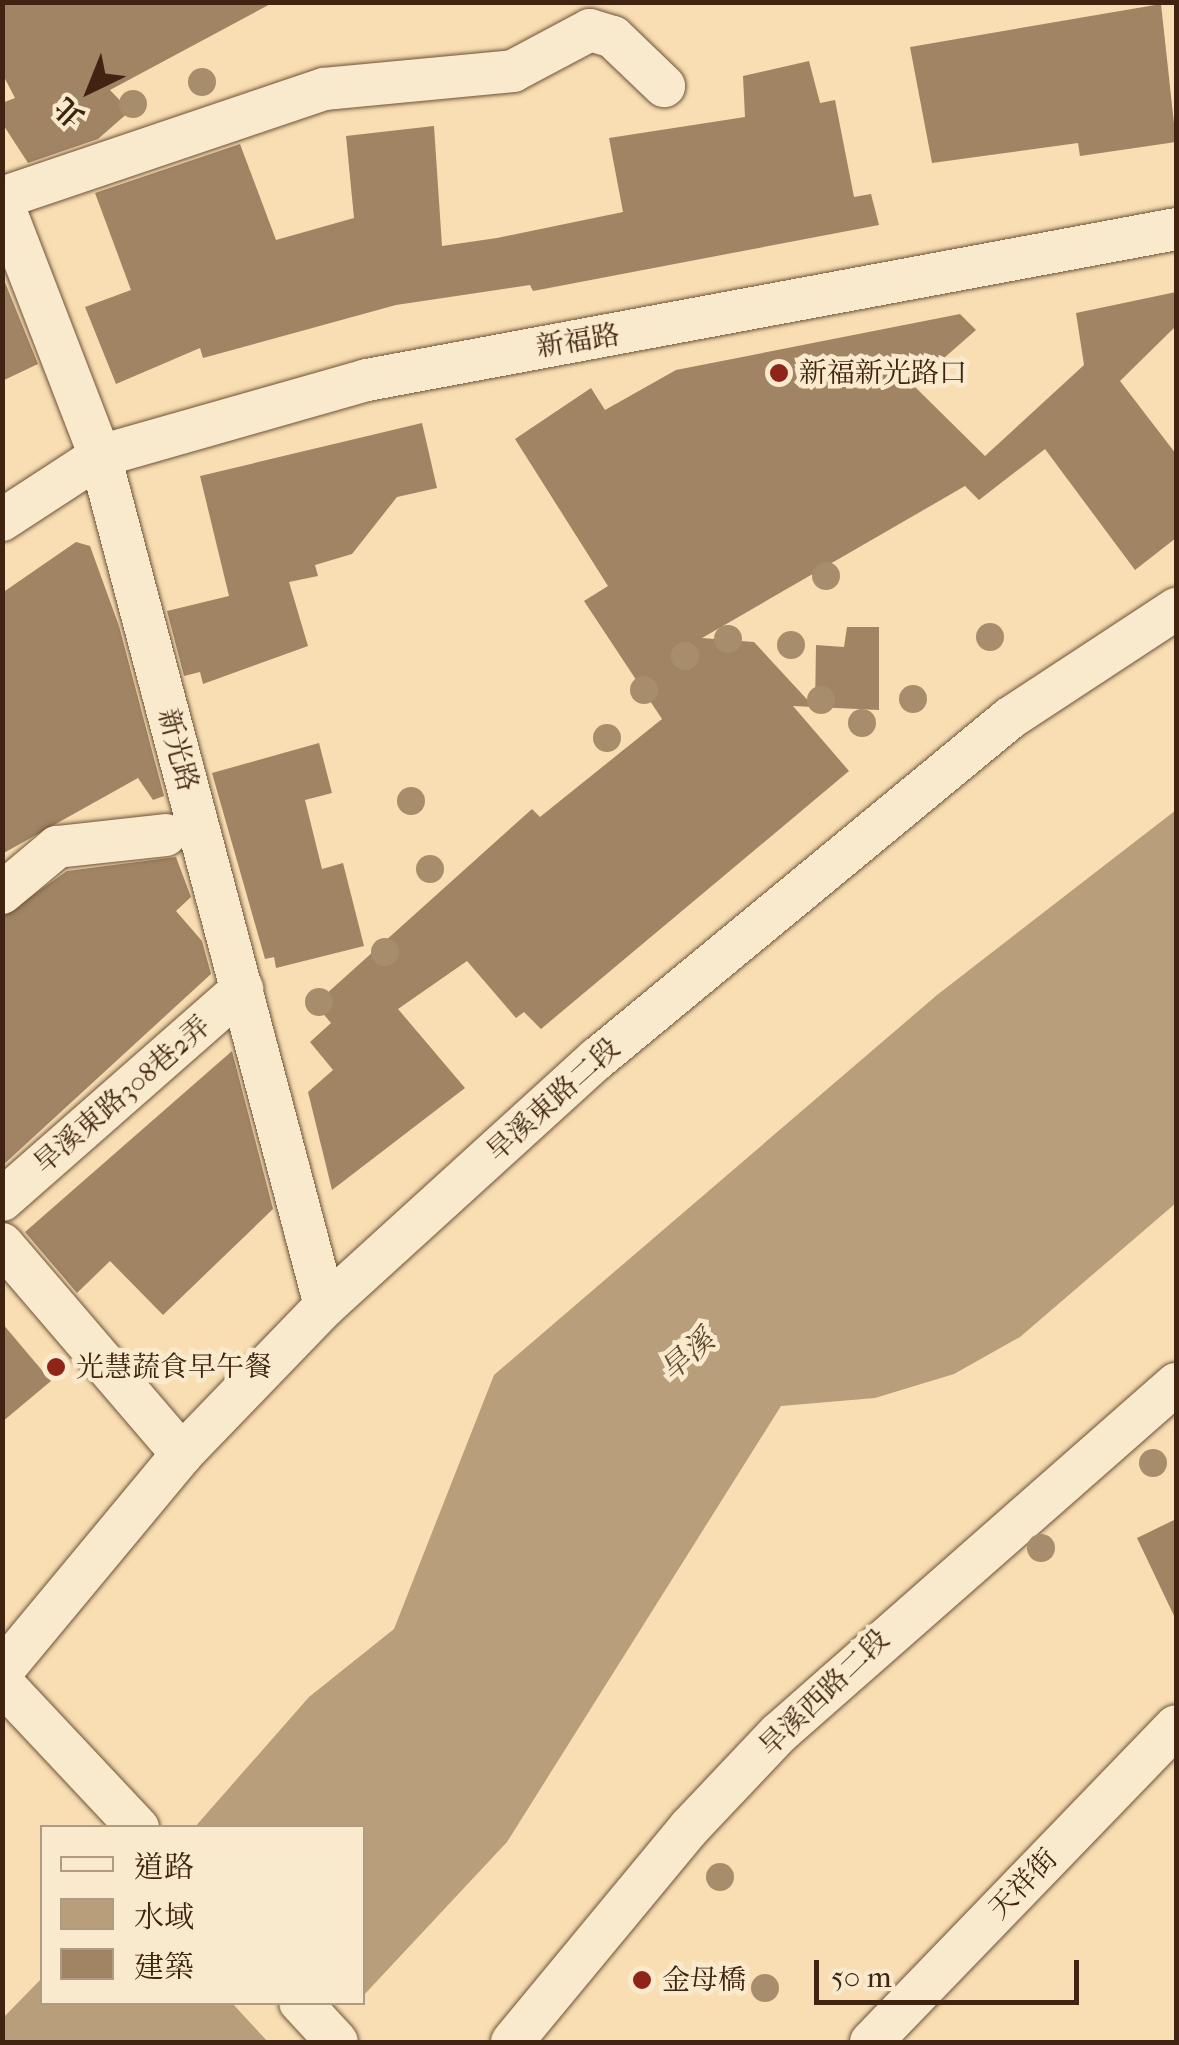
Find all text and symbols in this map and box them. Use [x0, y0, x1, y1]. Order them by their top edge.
north arrow [40, 40, 140, 140]
text: 北 [48, 91, 91, 134]
street label: 新福路 [534, 318, 622, 364]
place label: 新福新光路口 [799, 356, 967, 390]
marker: 新福新光路口 [768, 362, 790, 384]
street label: 新光路 [151, 705, 205, 795]
street label: 旱溪東路308巷2弄 [27, 1009, 217, 1181]
street label: 旱溪東路二段 [479, 1031, 627, 1169]
water label: 旱溪 [654, 1323, 722, 1389]
place label: 光慧蔬食早午餐 [76, 1350, 272, 1384]
marker: 光慧蔬食早午餐 [45, 1356, 67, 1378]
street label: 旱溪西路二段 [752, 1623, 896, 1763]
legend [40, 1825, 365, 2005]
street label: 天祥街 [982, 1842, 1064, 1926]
text: 道路 [134, 1850, 194, 1885]
text: 水域 [134, 1900, 194, 1935]
scale bar [819, 1940, 1084, 2002]
text: 建築 [134, 1950, 194, 1985]
text: 50 m [831, 1960, 892, 1995]
place label: 金母橋 [662, 1963, 746, 1997]
marker: 金母橋 [631, 1969, 653, 1991]

